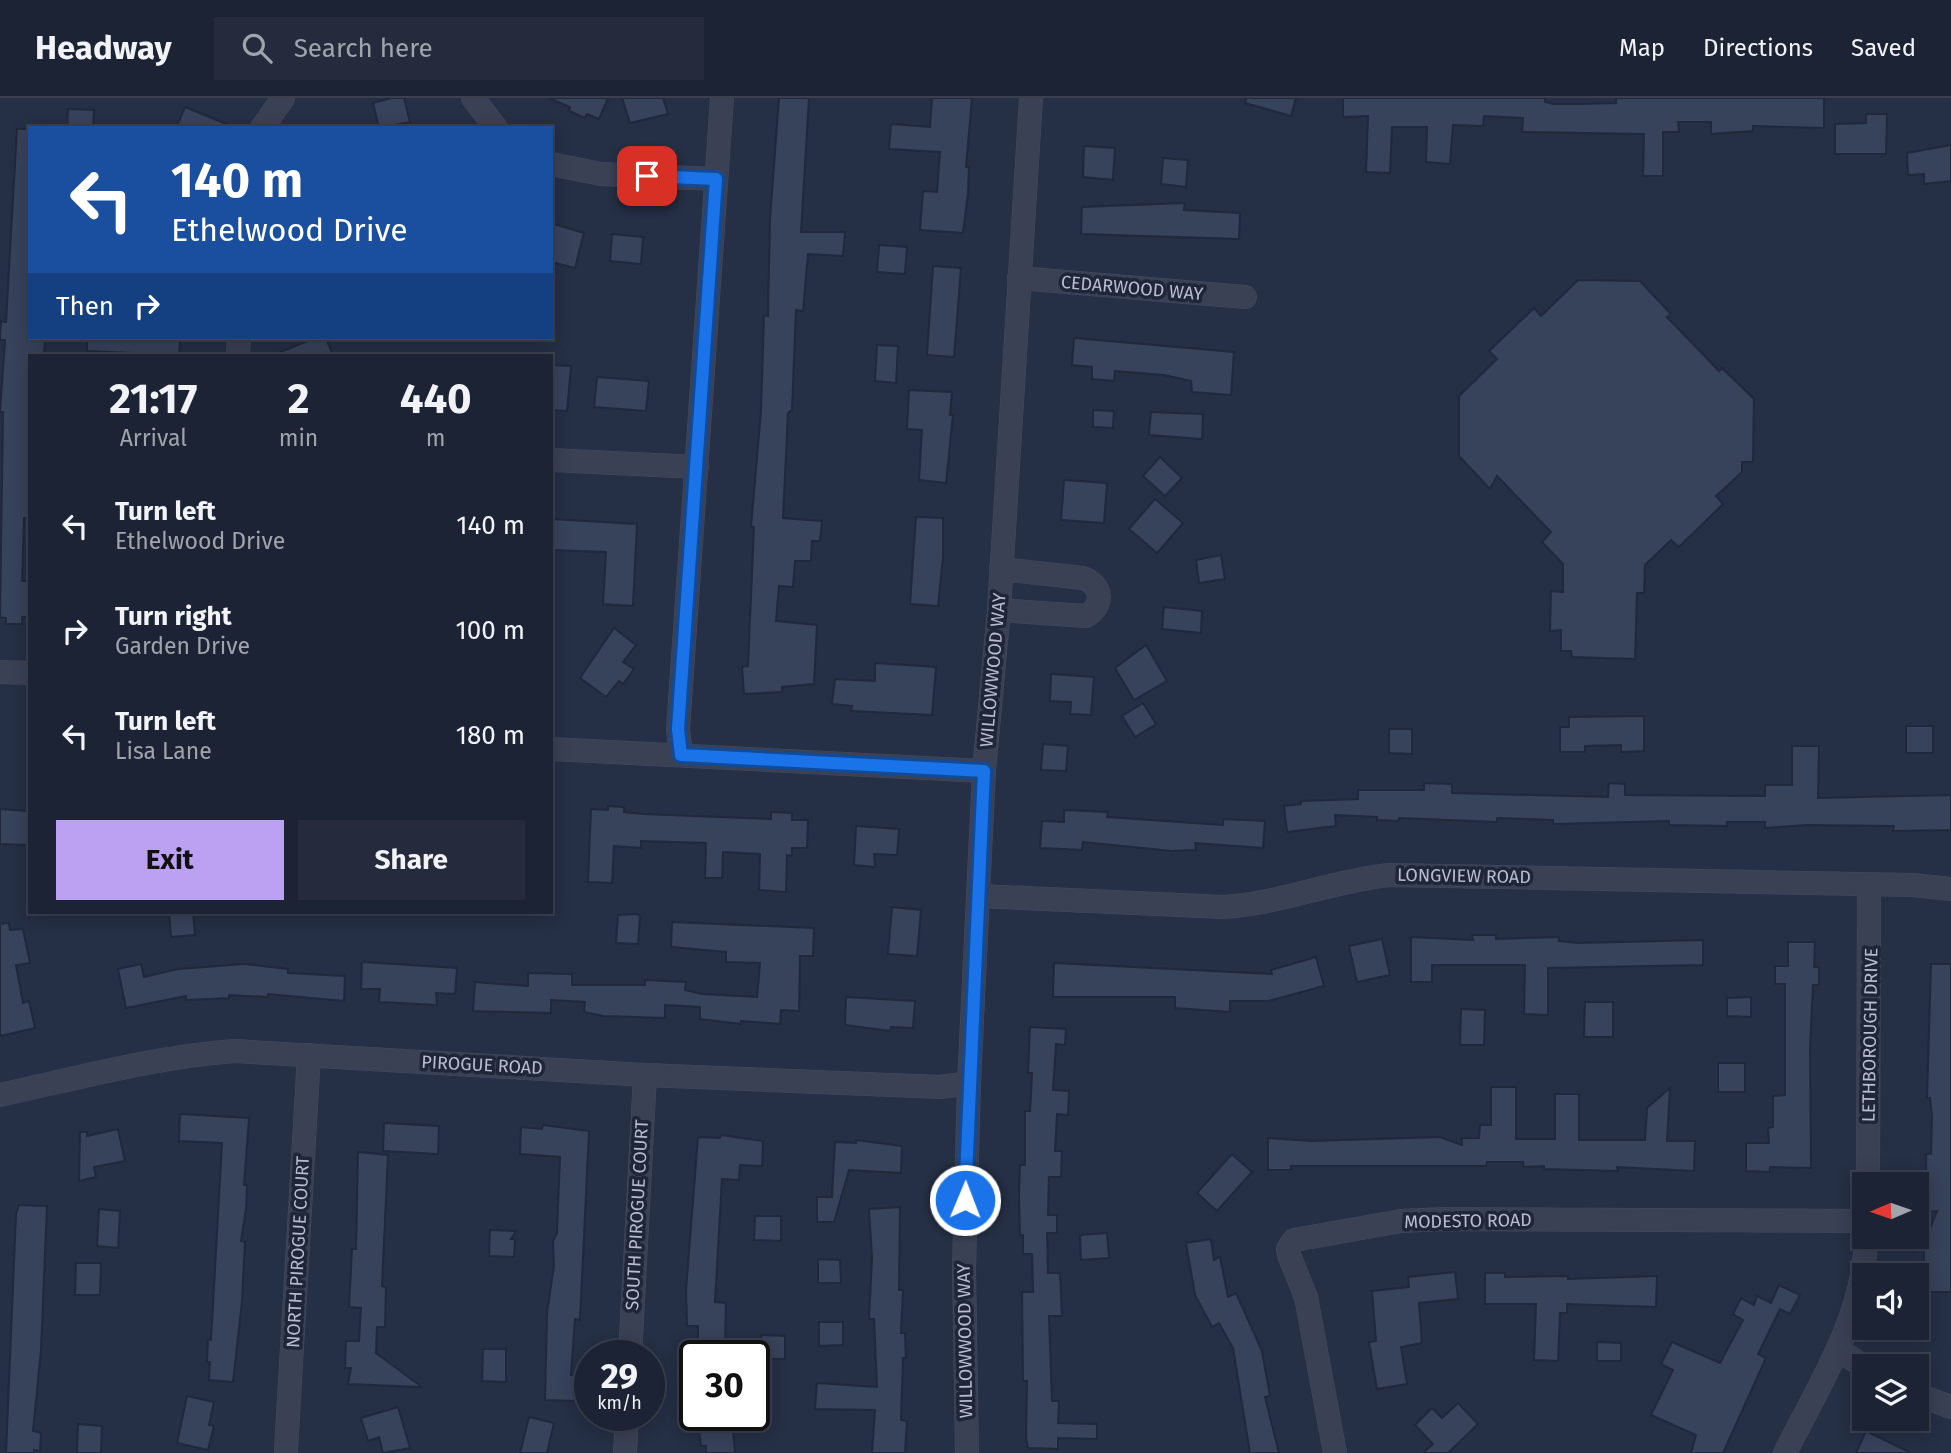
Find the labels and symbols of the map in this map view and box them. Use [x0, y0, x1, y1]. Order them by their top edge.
pin [617, 146, 677, 206]
street label: CEDARWOOD WAY [1060, 271, 1204, 305]
street label: WILLOWWOOD WAY [975, 592, 1011, 748]
street label: LONGVIEW ROAD [1397, 864, 1531, 888]
street label: LETHBOROUGH DRIVE [1857, 948, 1883, 1122]
street label: PIROGUE ROAD [421, 1051, 543, 1079]
street label: SOUTH PIROGUE COURT [621, 1118, 653, 1311]
street label: NORTH PIROGUE COURT [282, 1155, 314, 1349]
position arrow [928, 1163, 1002, 1237]
north arrow [1852, 1172, 1928, 1250]
street label: MODESTO ROAD [1404, 1209, 1532, 1233]
street label: WILLOWWOOD WAY [953, 1263, 977, 1419]
speed limit sign: 30 [679, 1340, 770, 1431]

